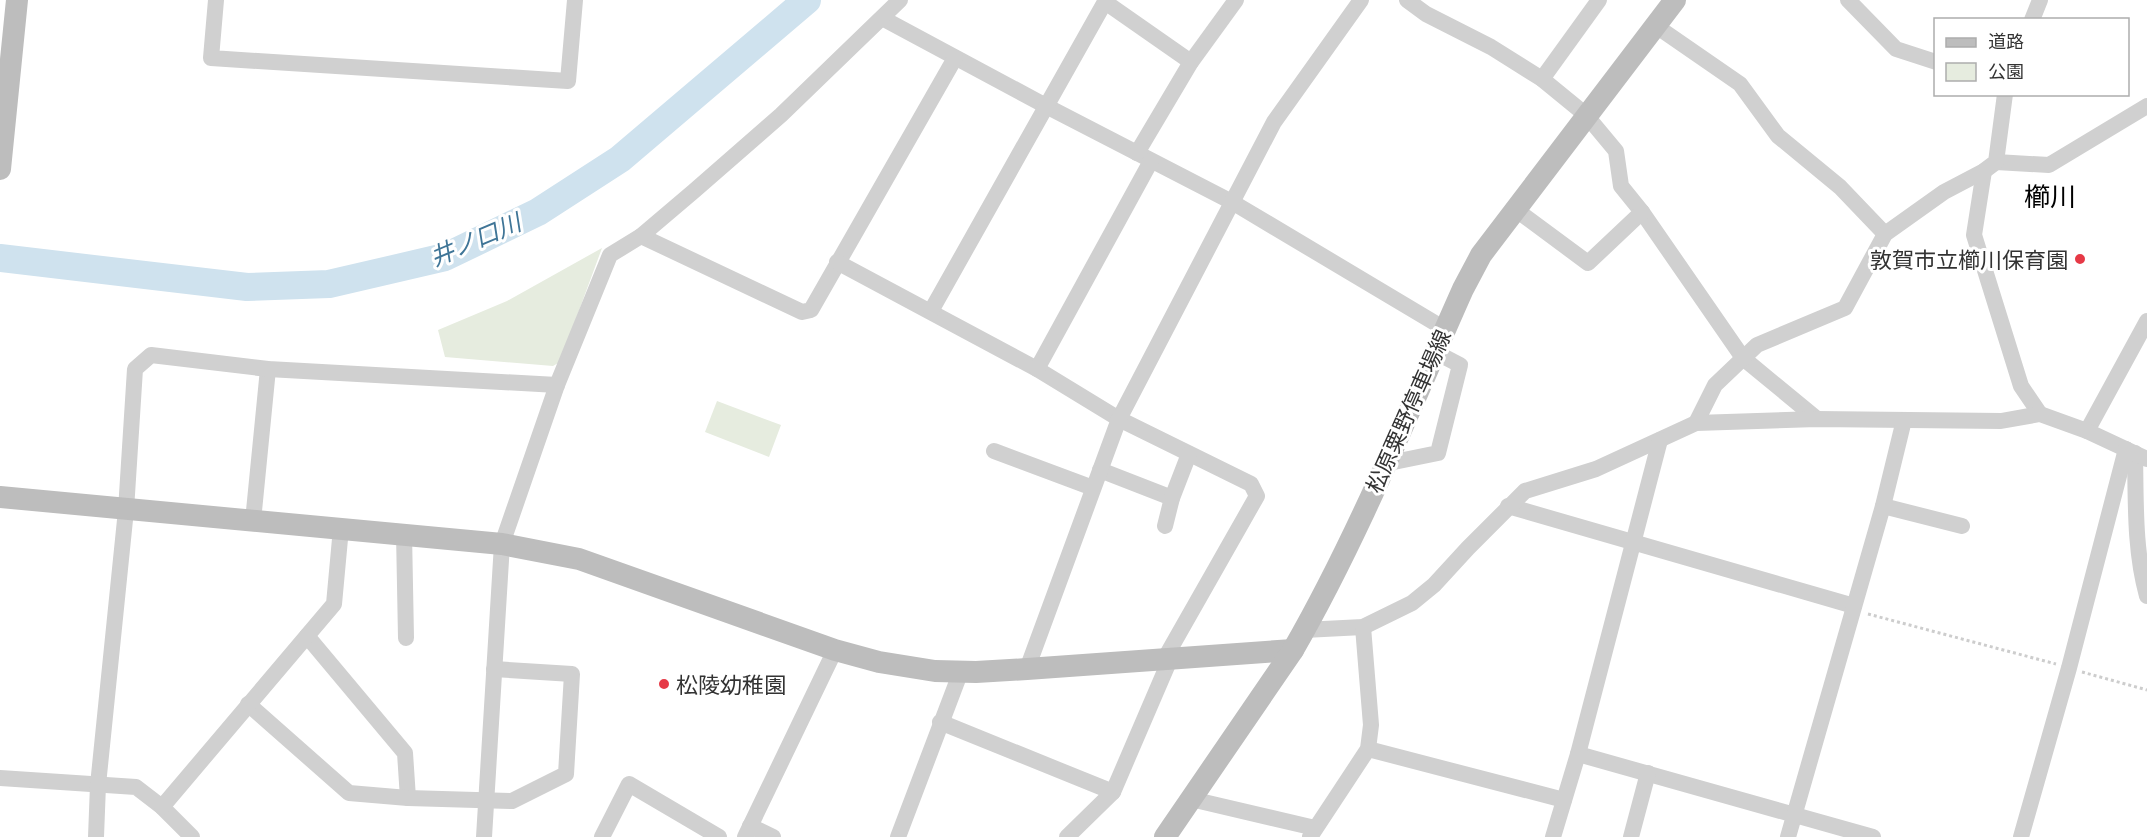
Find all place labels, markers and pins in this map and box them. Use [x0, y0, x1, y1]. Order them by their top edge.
place label: 敦賀市立櫛川保育園 [1870, 246, 2068, 273]
marker: 敦賀市立櫛川保育園 [2073, 252, 2087, 266]
place label: 松陵幼稚園 [676, 671, 786, 698]
marker: 松陵幼稚園 [657, 677, 671, 691]

